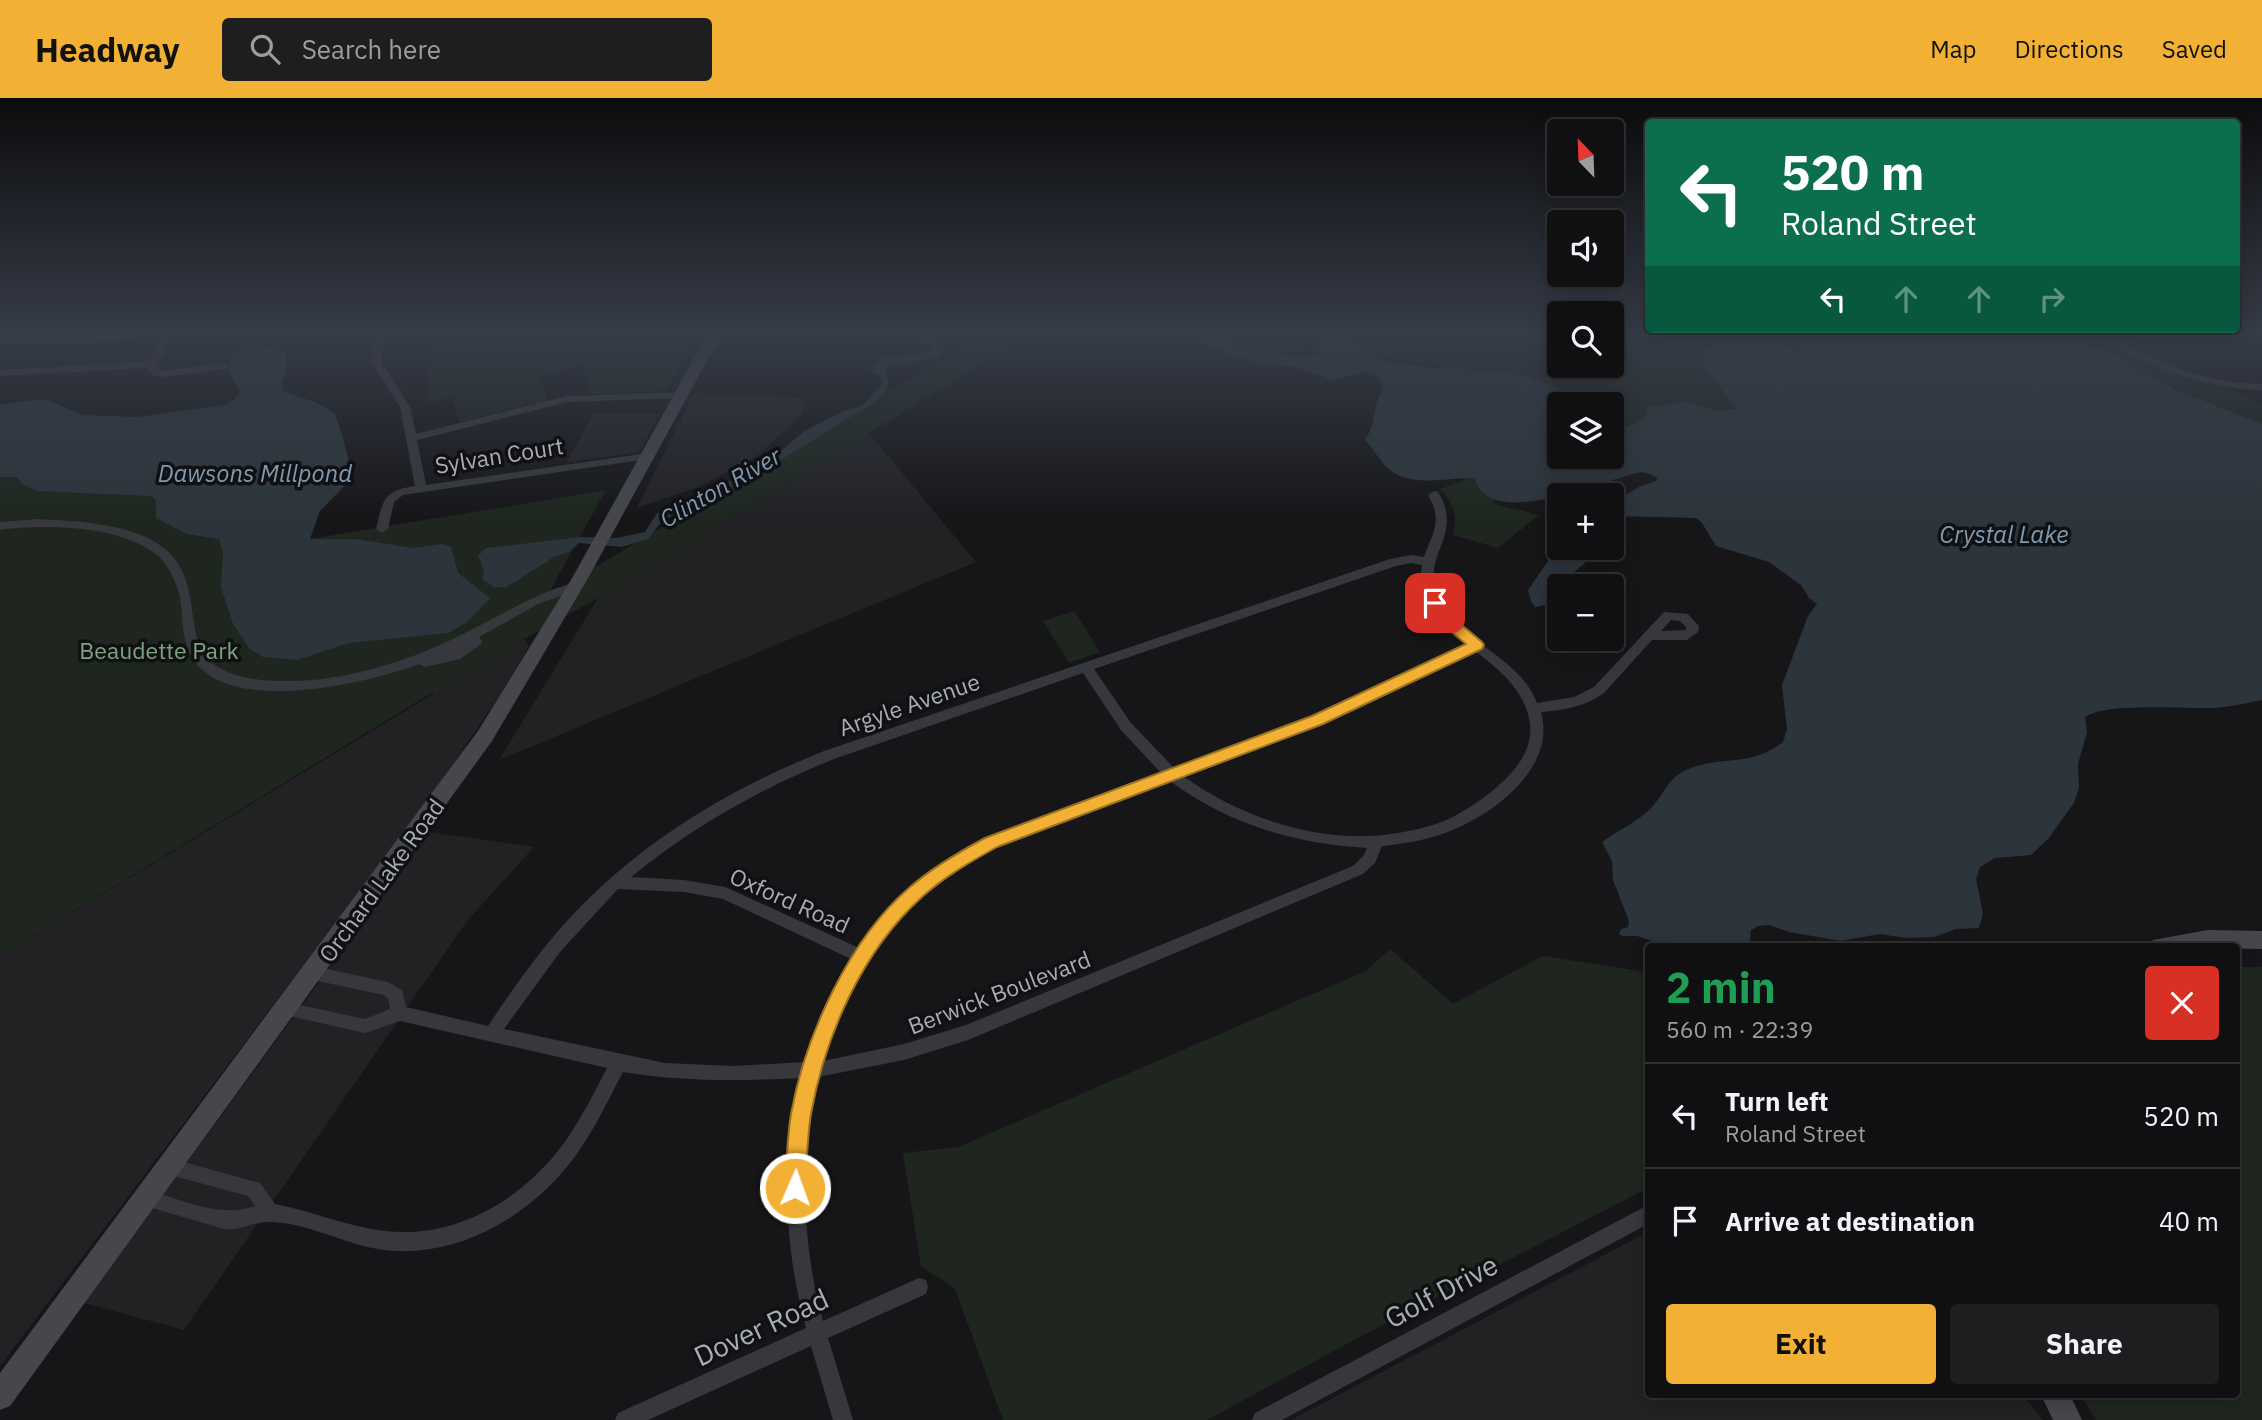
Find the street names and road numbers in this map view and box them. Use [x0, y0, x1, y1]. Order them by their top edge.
street label: Sylvan Court [433, 430, 565, 480]
street label: Argyle Avenue [834, 666, 984, 742]
street label: Orchard Lake Road [312, 792, 450, 968]
street label: Oxford Road [725, 860, 855, 940]
street label: Berwick Boulevard [903, 943, 1095, 1041]
street label: Golf Drive [1378, 1246, 1504, 1336]
street label: Dover Road [688, 1280, 834, 1374]

